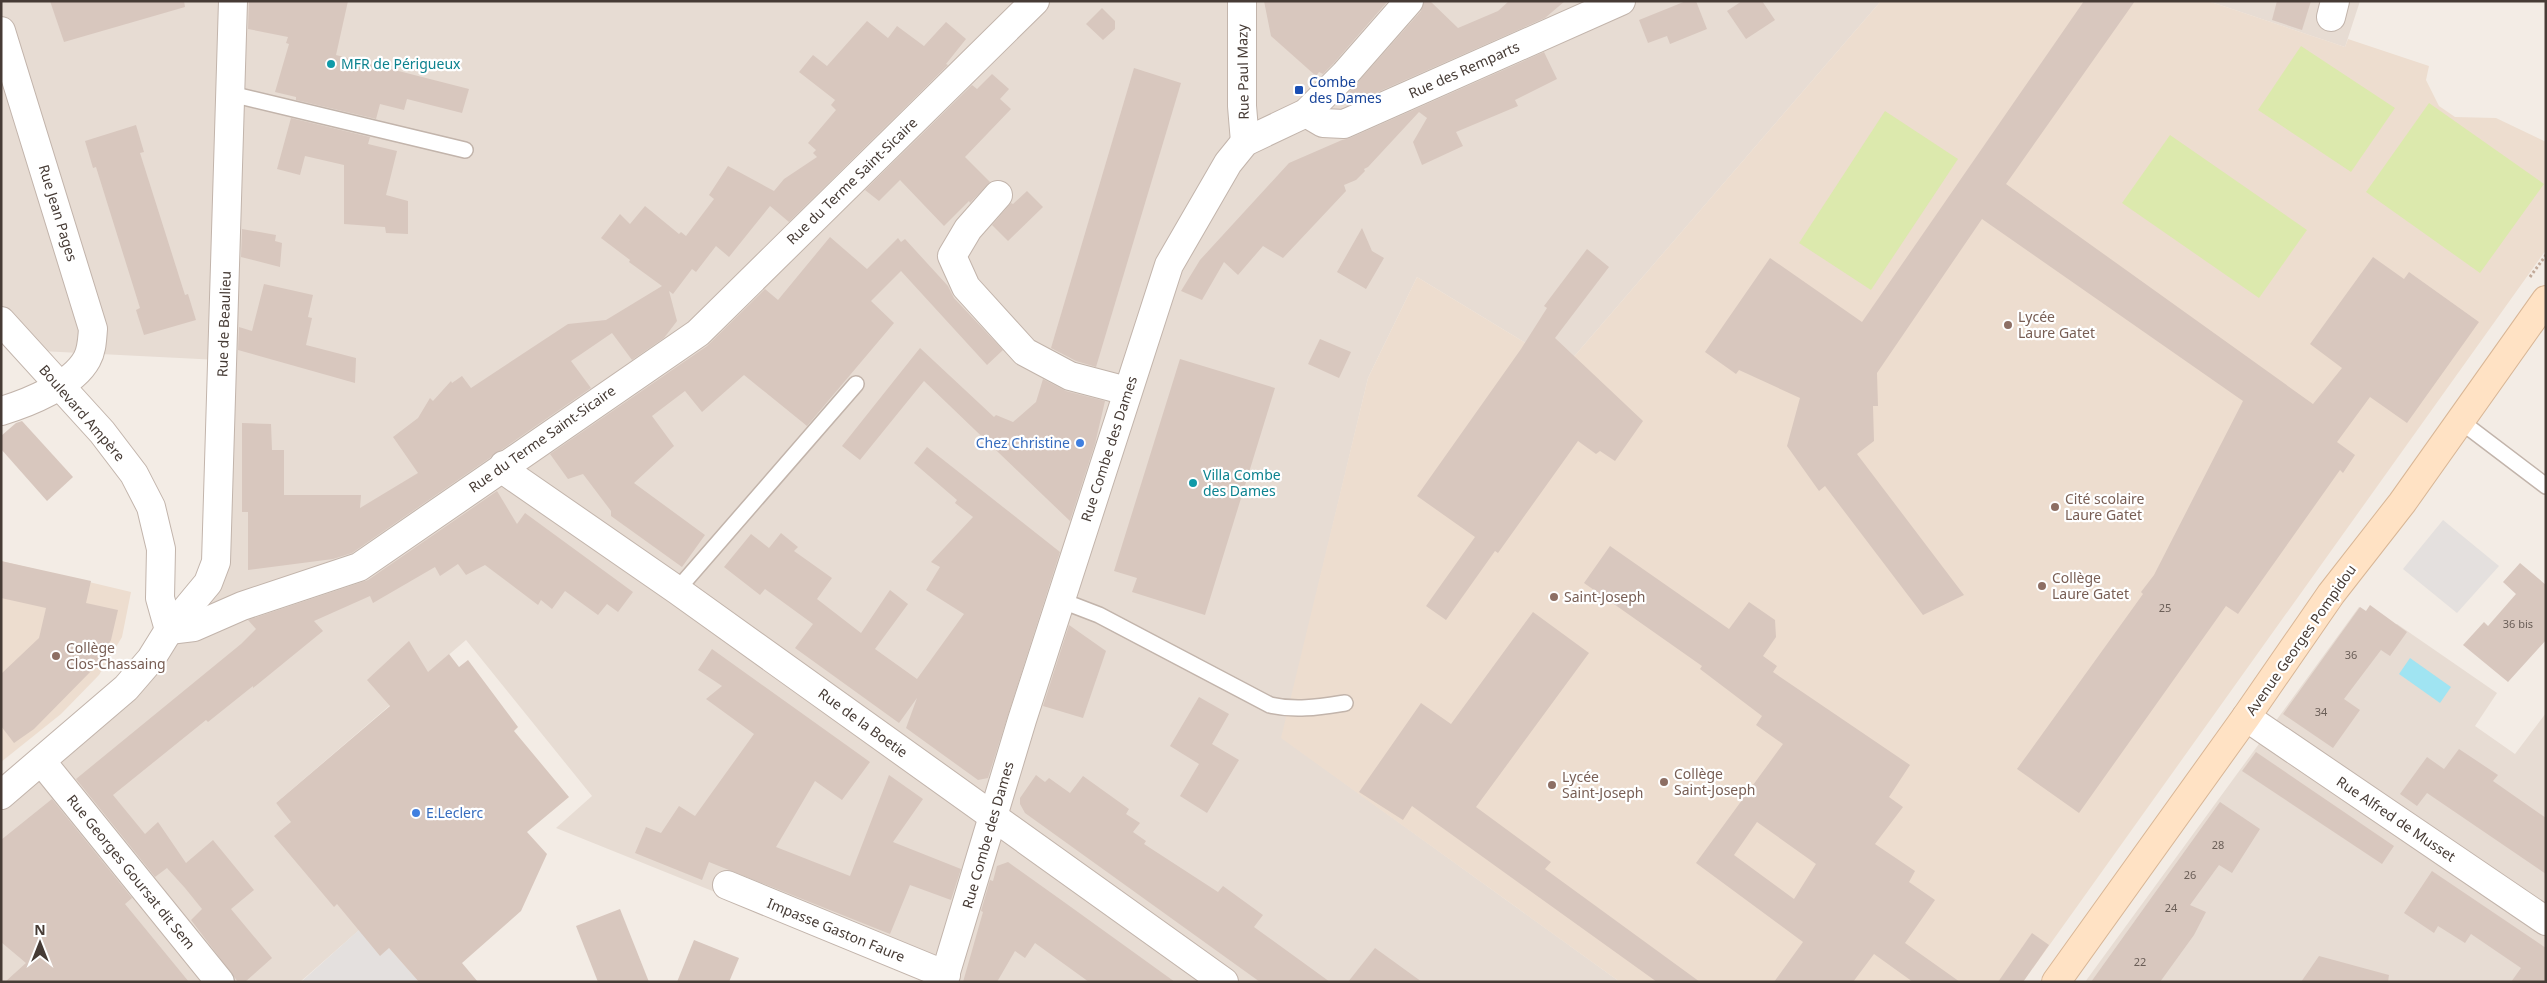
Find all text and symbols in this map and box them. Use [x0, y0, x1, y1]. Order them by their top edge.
street label: Rue Paul Mazy [1232, 23, 1253, 120]
street label: Rue des Remparts [1405, 36, 1522, 103]
place label: MFR de Périgueux [341, 54, 461, 73]
marker: MFR de Périgueux [325, 58, 337, 70]
place label: Combe des Dames [1309, 72, 1382, 107]
marker: Combe des Dames [1293, 84, 1305, 96]
street label: Rue du Terme Saint-Sicaire [782, 113, 921, 248]
street label: Rue Jean Pages [35, 162, 82, 264]
street label: Rue de Beaulieu [212, 271, 235, 377]
place label: Lycée Laure Gatet [2018, 307, 2095, 342]
marker: Lycée Laure Gatet [2002, 319, 2014, 331]
street label: Boulevard Ampère [35, 360, 130, 465]
street label: Rue Combe des Dames [1076, 373, 1141, 524]
street label: Rue du Terme Saint-Sicaire [465, 381, 619, 497]
place label: Chez Christine [976, 433, 1070, 452]
marker: Chez Christine [1074, 437, 1086, 449]
place label: Villa Combe des Dames [1203, 465, 1281, 500]
marker: Villa Combe des Dames [1187, 477, 1199, 489]
place label: Cité scolaire Laure Gatet [2065, 489, 2145, 524]
marker: Cité scolaire Laure Gatet [2049, 501, 2061, 513]
street label: Avenue Georges Pompidou [2241, 561, 2360, 719]
place label: Collège Laure Gatet [2052, 568, 2129, 603]
marker: Collège Laure Gatet [2036, 580, 2048, 592]
place label: Saint-Joseph [1564, 587, 1646, 606]
marker: Saint-Joseph [1548, 591, 1560, 603]
house number: 25 [2159, 600, 2171, 615]
house number: 36 bis [2503, 616, 2533, 631]
place label: Collège Clos-Chassaing [66, 638, 166, 673]
house number: 36 [2345, 647, 2357, 662]
marker: Collège Clos-Chassaing [50, 650, 62, 662]
street label: Rue de la Boetie [815, 684, 912, 762]
house number: 34 [2315, 704, 2328, 719]
street label: Rue Combe des Dames [957, 759, 1018, 911]
place label: Collège Saint-Joseph [1674, 764, 1756, 799]
place label: Lycée Saint-Joseph [1562, 767, 1644, 802]
street label: Rue Alfred de Musset [2333, 772, 2460, 866]
marker: Collège Saint-Joseph [1658, 776, 1670, 788]
marker: Lycée Saint-Joseph [1546, 779, 1558, 791]
street label: Rue Georges Goursat dit Sem [63, 790, 200, 953]
place label: E.Leclerc [426, 803, 483, 822]
marker: E.Leclerc [410, 807, 422, 819]
house number: 28 [2212, 837, 2224, 852]
house number: 26 [2184, 867, 2196, 882]
street label: Impasse Gaston Faure [764, 893, 908, 966]
house number: 24 [2165, 900, 2178, 915]
north arrow [15, 918, 65, 968]
text: N [34, 920, 46, 939]
house number: 22 [2134, 954, 2146, 969]

